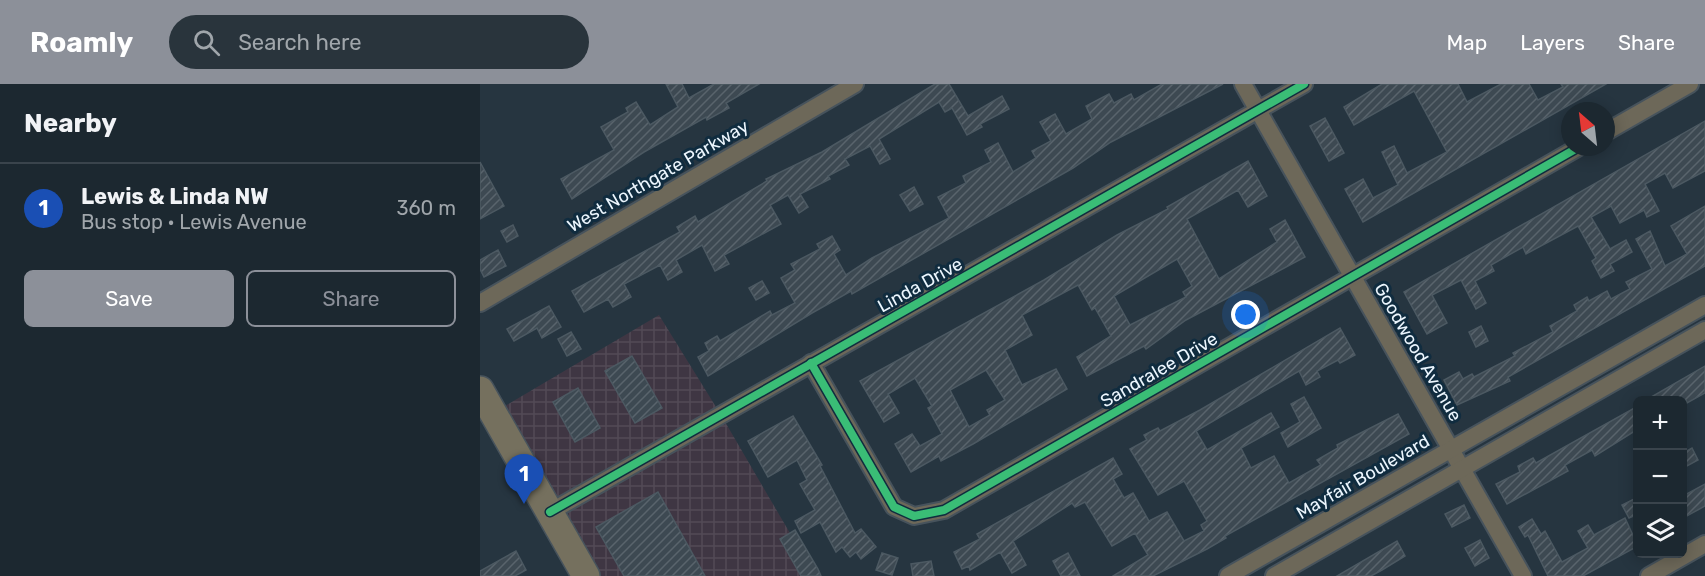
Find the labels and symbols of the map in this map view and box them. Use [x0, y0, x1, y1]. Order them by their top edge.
north arrow [1561, 102, 1615, 156]
street label: West Northgate Parkway [563, 115, 753, 237]
street label: Linda Drive [874, 253, 966, 317]
street label: Goodwood Avenue [1369, 279, 1467, 425]
your location [1231, 300, 1260, 329]
street label: Sandralee Drive [1096, 328, 1222, 412]
street label: Mayfair Boulevard [1292, 430, 1434, 524]
pin: 1 [504, 454, 543, 504]

